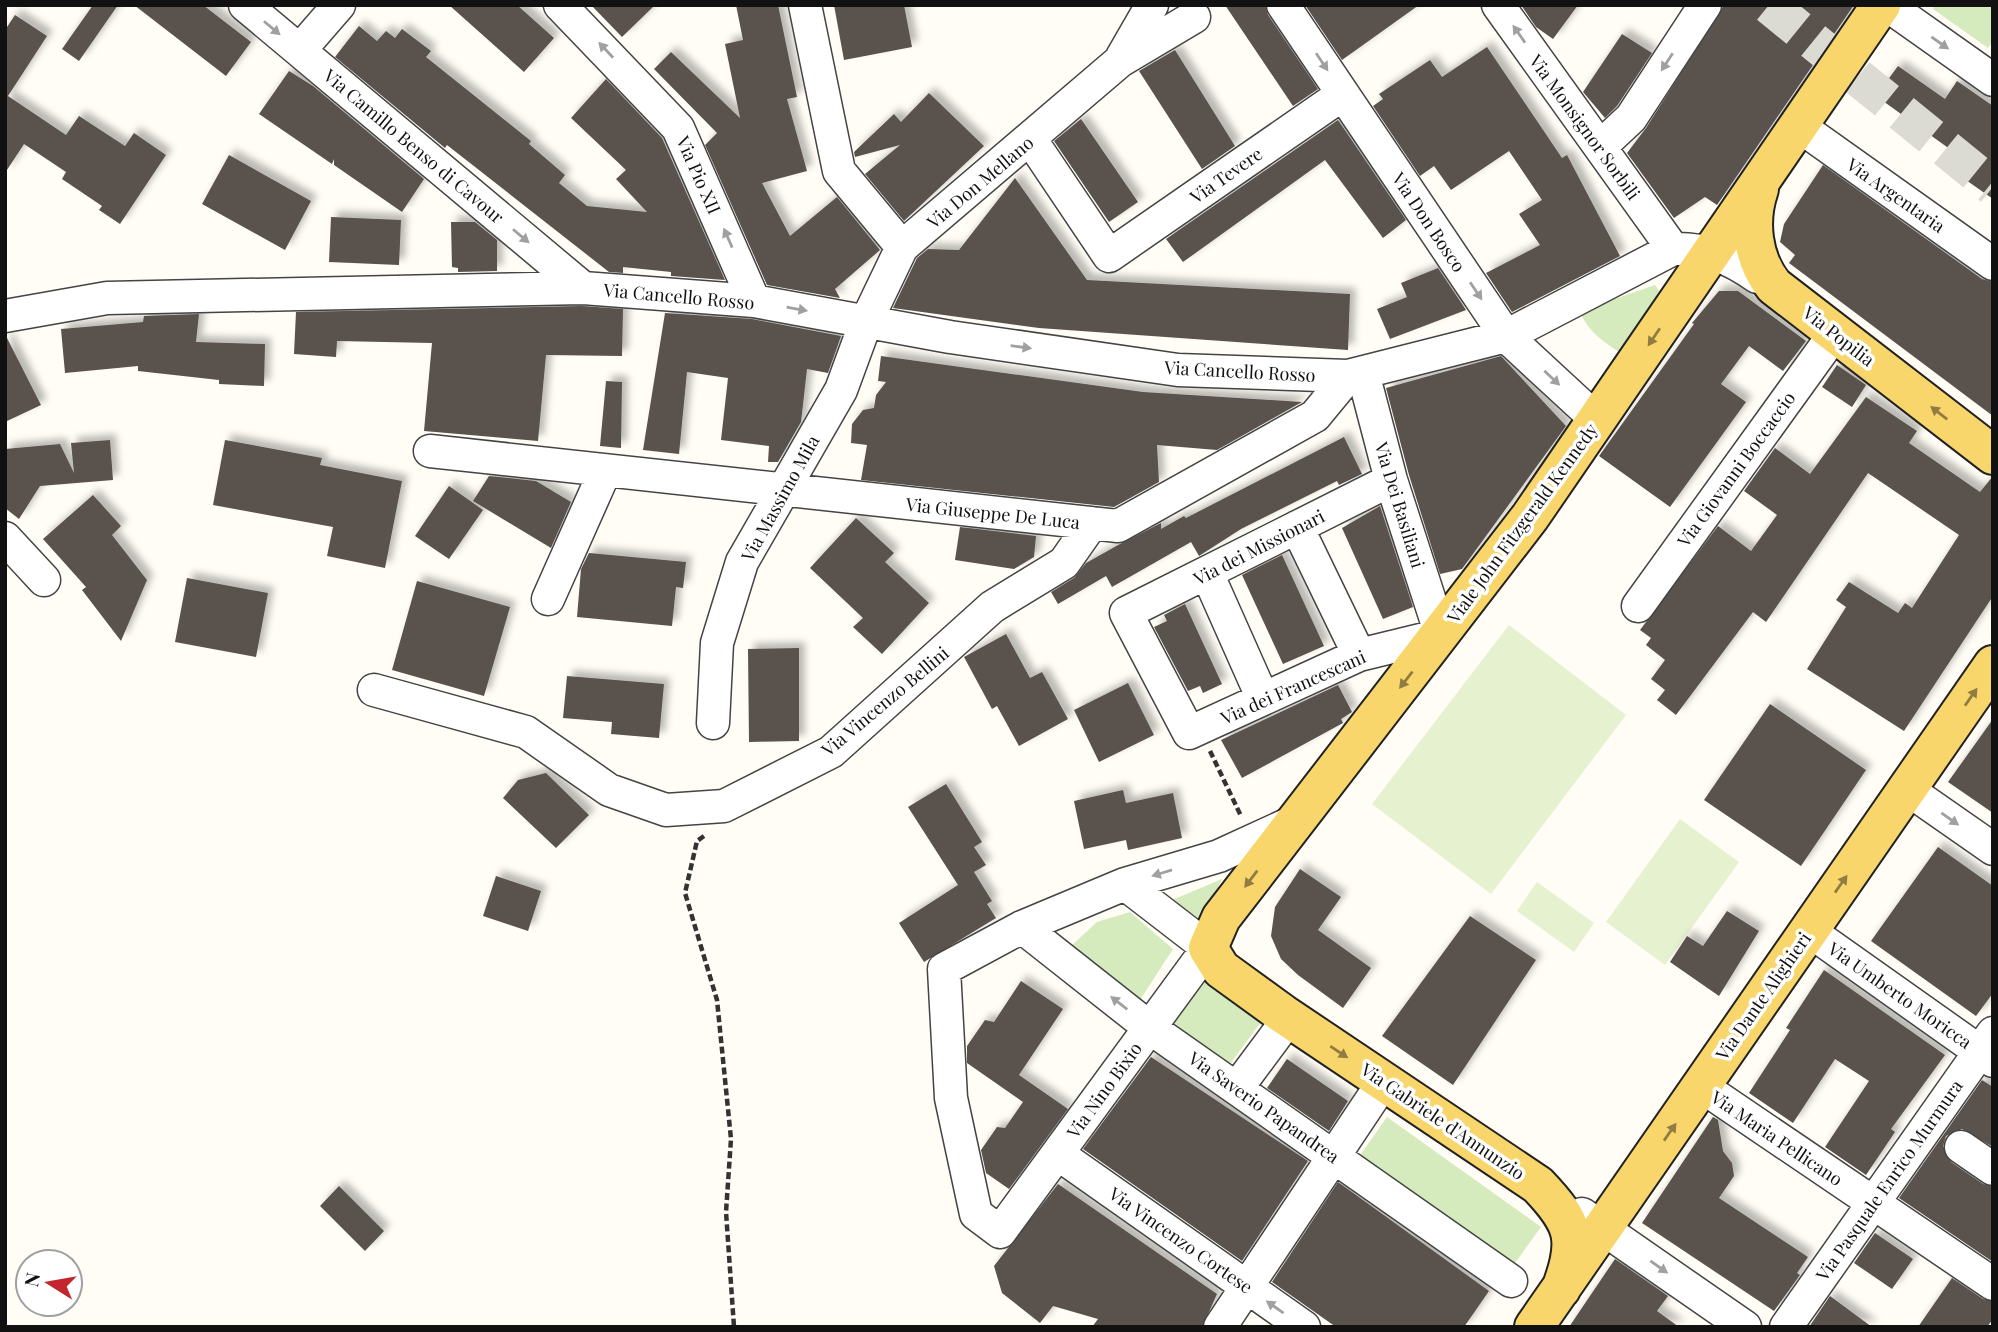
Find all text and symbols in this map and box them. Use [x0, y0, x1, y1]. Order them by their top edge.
one-way arrow [264, 20, 281, 35]
one-way arrow [1512, 25, 1526, 43]
one-way arrow [1931, 35, 1949, 49]
one-way arrow [598, 42, 614, 59]
street label: Via Monsignor Sorbili [1524, 49, 1646, 204]
one-way arrow [1315, 52, 1328, 72]
one-way arrow [1661, 53, 1674, 72]
street label: Via Camillo Benso di Cavour [318, 63, 509, 229]
street label: Via Don Mellano [921, 130, 1038, 234]
street label: Via Pio XII [671, 131, 727, 218]
street label: Via Tevere [1184, 141, 1267, 209]
street label: Via Argentaria [1841, 152, 1950, 238]
street label: Via Don Bosco [1386, 167, 1471, 277]
one-way arrow [512, 228, 530, 244]
one-way arrow [722, 228, 733, 249]
street label: Via Cancello Rosso [602, 277, 756, 315]
one-way arrow [1469, 282, 1483, 300]
street label: Via Popilia [1797, 300, 1880, 372]
one-way arrow [786, 304, 808, 315]
one-way arrow [1647, 328, 1661, 346]
one-way arrow [1010, 342, 1032, 353]
street label: Via Cancello Rosso [1163, 355, 1316, 387]
one-way arrow [1543, 370, 1561, 386]
street label: Via Giovanni Boccaccio [1671, 387, 1800, 552]
one-way arrow [1930, 405, 1948, 420]
street label: Viale John Fitzgerald Kennedy [1441, 418, 1603, 629]
street label: Via Massimo Mila [735, 431, 825, 566]
street label: Via Dei Basiliani [1369, 438, 1430, 571]
street label: Via Giuseppe De Luca [904, 492, 1081, 534]
street label: Via dei Missionari [1189, 504, 1329, 591]
street label: Via Vincenzo Bellini [816, 641, 954, 762]
street label: Via dei Francescani [1216, 644, 1369, 730]
one-way arrow [1399, 672, 1414, 689]
one-way arrow [1964, 688, 1978, 706]
one-way arrow [1941, 812, 1959, 826]
one-way arrow [1151, 868, 1172, 878]
one-way arrow [1244, 870, 1258, 888]
one-way arrow [1834, 875, 1848, 893]
street label: Via Dante Alighieri [1709, 927, 1816, 1065]
street label: Via Umberto Moricca [1823, 936, 1977, 1054]
one-way arrow [1110, 995, 1128, 1010]
street label: Via Nino Bixio [1060, 1037, 1147, 1144]
street label: Via Saverio Papandrea [1183, 1045, 1344, 1168]
one-way arrow [1330, 1045, 1349, 1058]
street label: Via Gabriele d'Annunzio [1356, 1057, 1530, 1185]
street label: Via Pasquale Enrico Murmura [1810, 1075, 1968, 1286]
street label: Via Maria Pellicano [1706, 1085, 1848, 1191]
one-way arrow [1663, 1123, 1677, 1141]
street label: Via Vincenzo Cortese [1104, 1181, 1258, 1299]
north arrow [14, 1248, 84, 1318]
one-way arrow [1650, 1260, 1668, 1274]
text: N [17, 1270, 45, 1289]
one-way arrow [1266, 1300, 1284, 1314]

